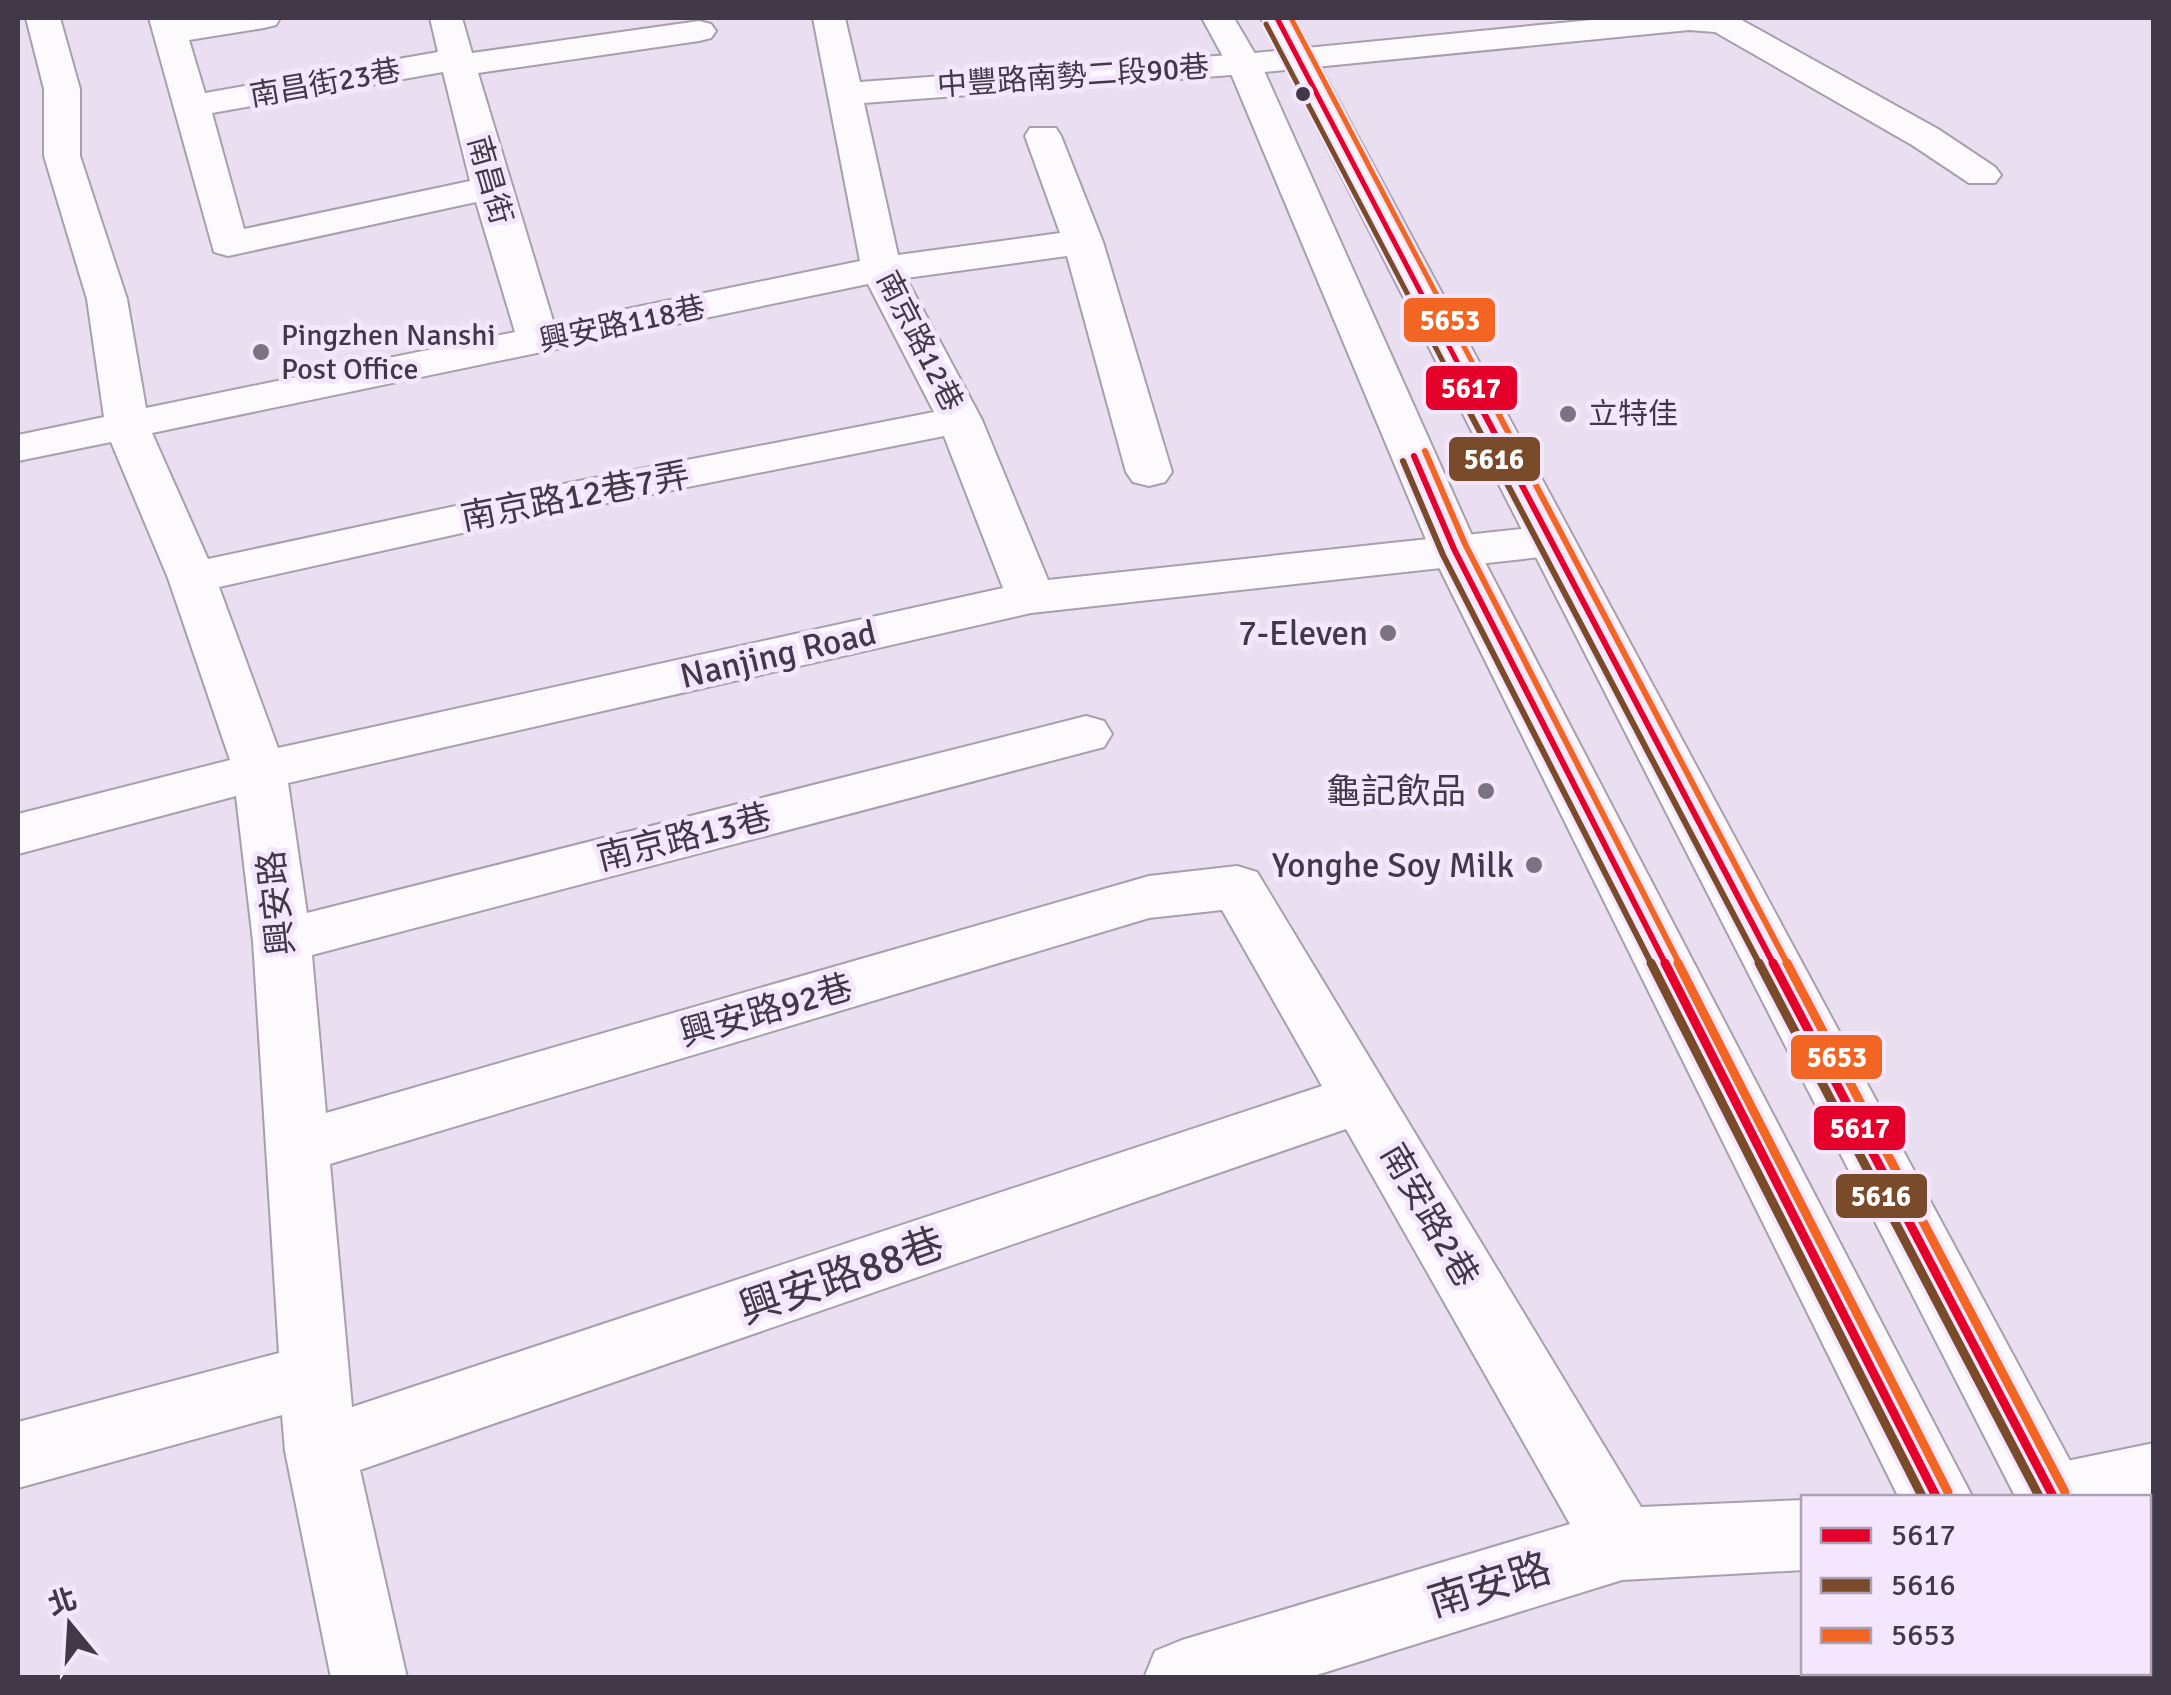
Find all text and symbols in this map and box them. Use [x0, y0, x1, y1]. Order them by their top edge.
street label: 中豐路南勢二段90巷 [936, 49, 1210, 104]
street label: 南昌街23巷 [247, 52, 403, 115]
unlabelled marker [1293, 84, 1313, 104]
street label: 南昌街 [459, 132, 520, 228]
street label: 南京路12巷 [868, 265, 971, 418]
street label: 興安路118巷 [536, 289, 708, 360]
line badge: 5653 [1402, 296, 1497, 344]
text: 5653 [1420, 304, 1480, 338]
place label: Pingzhen Nanshi Post Office [281, 317, 496, 388]
marker: Pingzhen Nanshi Post Office [250, 341, 272, 363]
line badge: 5617 [1424, 364, 1519, 412]
text: 5617 [1441, 372, 1501, 406]
place label: 立特佳 [1588, 396, 1678, 433]
marker: 立特佳 [1557, 403, 1579, 425]
line badge: 5616 [1447, 435, 1542, 483]
text: 5616 [1464, 443, 1524, 477]
street label: 南京路12巷7弄 [457, 453, 693, 540]
street label: Nanjing Road [676, 611, 880, 698]
place label: 7-Eleven [1238, 612, 1368, 655]
marker: 7-Eleven [1377, 622, 1399, 644]
place label: 龜記飲品 [1326, 770, 1466, 813]
marker: 龜記飲品 [1475, 780, 1497, 802]
street label: 南京路13巷 [593, 795, 776, 880]
place label: Yonghe Soy Milk [1272, 844, 1514, 887]
street label: 興安路 [250, 848, 303, 957]
marker: Yonghe Soy Milk [1523, 854, 1545, 876]
street label: 興安路92巷 [675, 965, 858, 1056]
line badge: 5653 [1789, 1033, 1884, 1081]
text: 5653 [1807, 1041, 1867, 1075]
line badge: 5617 [1812, 1104, 1907, 1152]
text: 5617 [1830, 1112, 1890, 1146]
street label: 南安路2巷 [1371, 1136, 1488, 1295]
line badge: 5616 [1834, 1172, 1929, 1220]
text: 5616 [1851, 1180, 1911, 1214]
street label: 興安路88巷 [732, 1218, 951, 1335]
legend [1801, 1495, 2151, 1675]
text: 5617 [1891, 1517, 1956, 1554]
street label: 南安路 [1422, 1543, 1557, 1628]
text: 5616 [1891, 1567, 1956, 1604]
north arrow [20, 1575, 120, 1675]
text: 北 [44, 1582, 81, 1623]
text: 5653 [1891, 1617, 1956, 1654]

